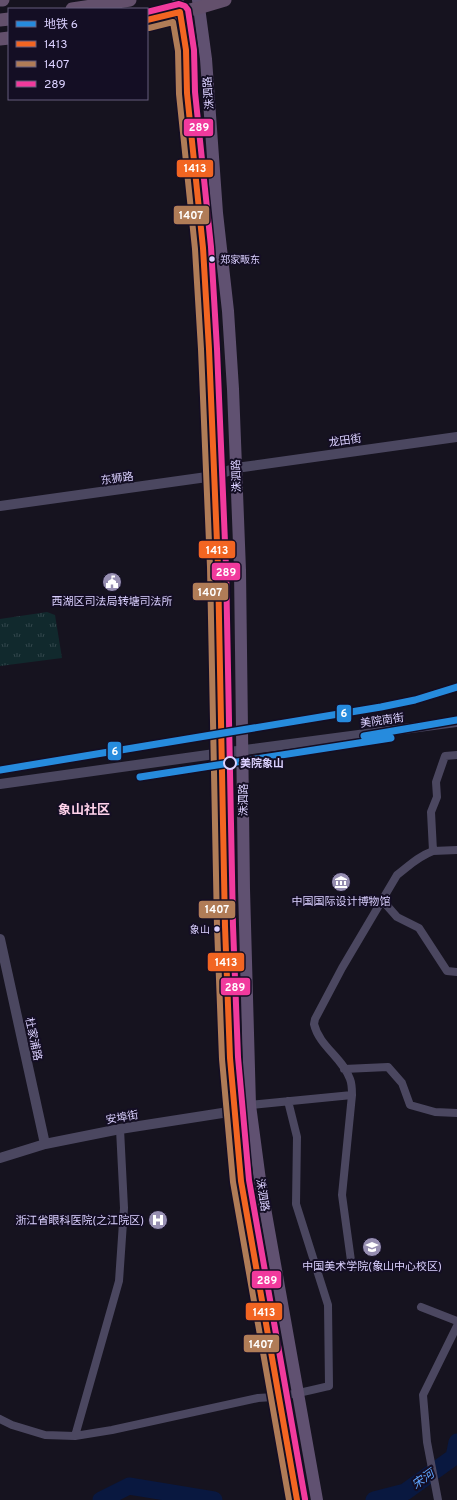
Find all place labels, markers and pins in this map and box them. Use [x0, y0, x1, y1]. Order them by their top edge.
marker: 郑家畈东 [207, 254, 217, 264]
place label: 郑家畈东 [220, 254, 260, 267]
public building icon: 西湖区司法局转塘司法所 [101, 571, 123, 593]
place label: 西湖区司法局转塘司法所 [52, 595, 173, 609]
marker: 美院象山 [223, 756, 237, 770]
place label: 美院象山 [240, 757, 284, 771]
museum icon: 中国国际设计博物馆 [330, 871, 352, 893]
place label: 中国国际设计博物馆 [292, 895, 391, 909]
place label: 象山 [190, 924, 210, 937]
marker: 象山 [212, 924, 222, 934]
hospital icon: 浙江省眼科医院(之江院区) [147, 1209, 169, 1231]
place label: 浙江省眼科医院(之江院区) [15, 1214, 144, 1228]
school or university icon: 中国美术学院(象山中心校区) [361, 1236, 383, 1258]
place label: 中国美术学院(象山中心校区) [302, 1260, 442, 1274]

